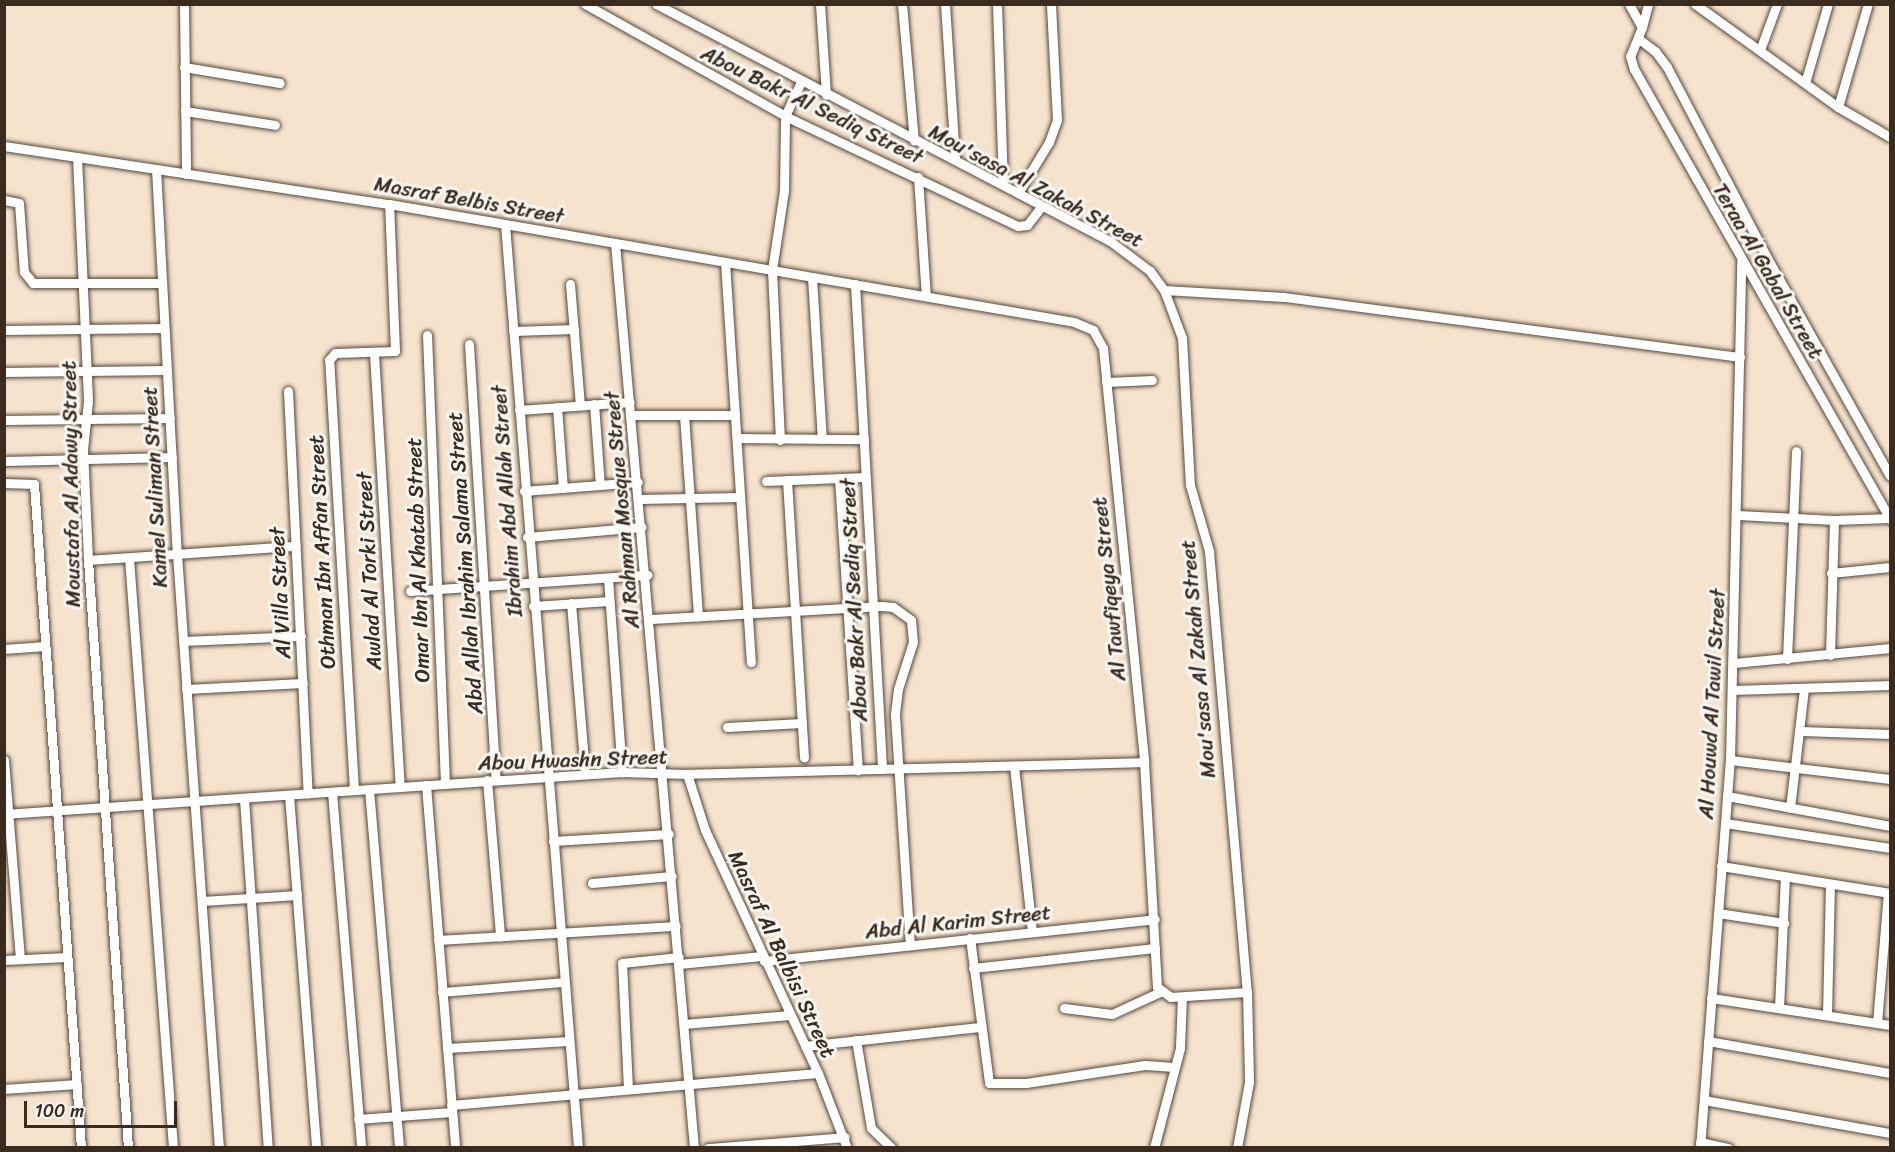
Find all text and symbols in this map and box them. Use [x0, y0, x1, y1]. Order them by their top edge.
street label: Abou Bakr Al Sediq Street [697, 40, 927, 170]
street label: Mou'sasa Al Zakah Street [924, 119, 1148, 253]
street label: Masraf Belbis Street [372, 171, 566, 229]
street label: Teraa Al Gabal Street [1707, 178, 1829, 364]
street label: Moustafa Al Adawy Street [56, 361, 86, 607]
street label: Ibrahim Abd Allah Street [486, 384, 528, 618]
street label: Kamel Suliman Street [137, 385, 173, 589]
street label: Al Rahman Mosque Street [599, 390, 645, 630]
street label: Abd Allah Ibrahim Salama Street [442, 410, 488, 716]
street label: Othman Ibn Affan Street [303, 434, 341, 670]
street label: Omar Ibn Al Khatab Street [401, 436, 435, 684]
street label: Awlad Al Torki Street [351, 471, 387, 671]
street label: Abou Bakr Al Sediq Street [835, 477, 873, 723]
street label: Al Tawfiqeya Street [1087, 496, 1131, 682]
street label: Al Villa Street [264, 526, 296, 660]
street label: Mou'sasa Al Zakah Street [1175, 539, 1221, 779]
street label: Al Houwd Al Tawil Street [1693, 588, 1731, 820]
street label: Abou Hwashn Street [477, 744, 669, 776]
street label: Masraf Al Balbisi Street [723, 847, 841, 1061]
street label: Abd Al Karim Street [864, 900, 1052, 944]
scale bar [27, 1089, 180, 1127]
text: 100 m [35, 1095, 84, 1127]

